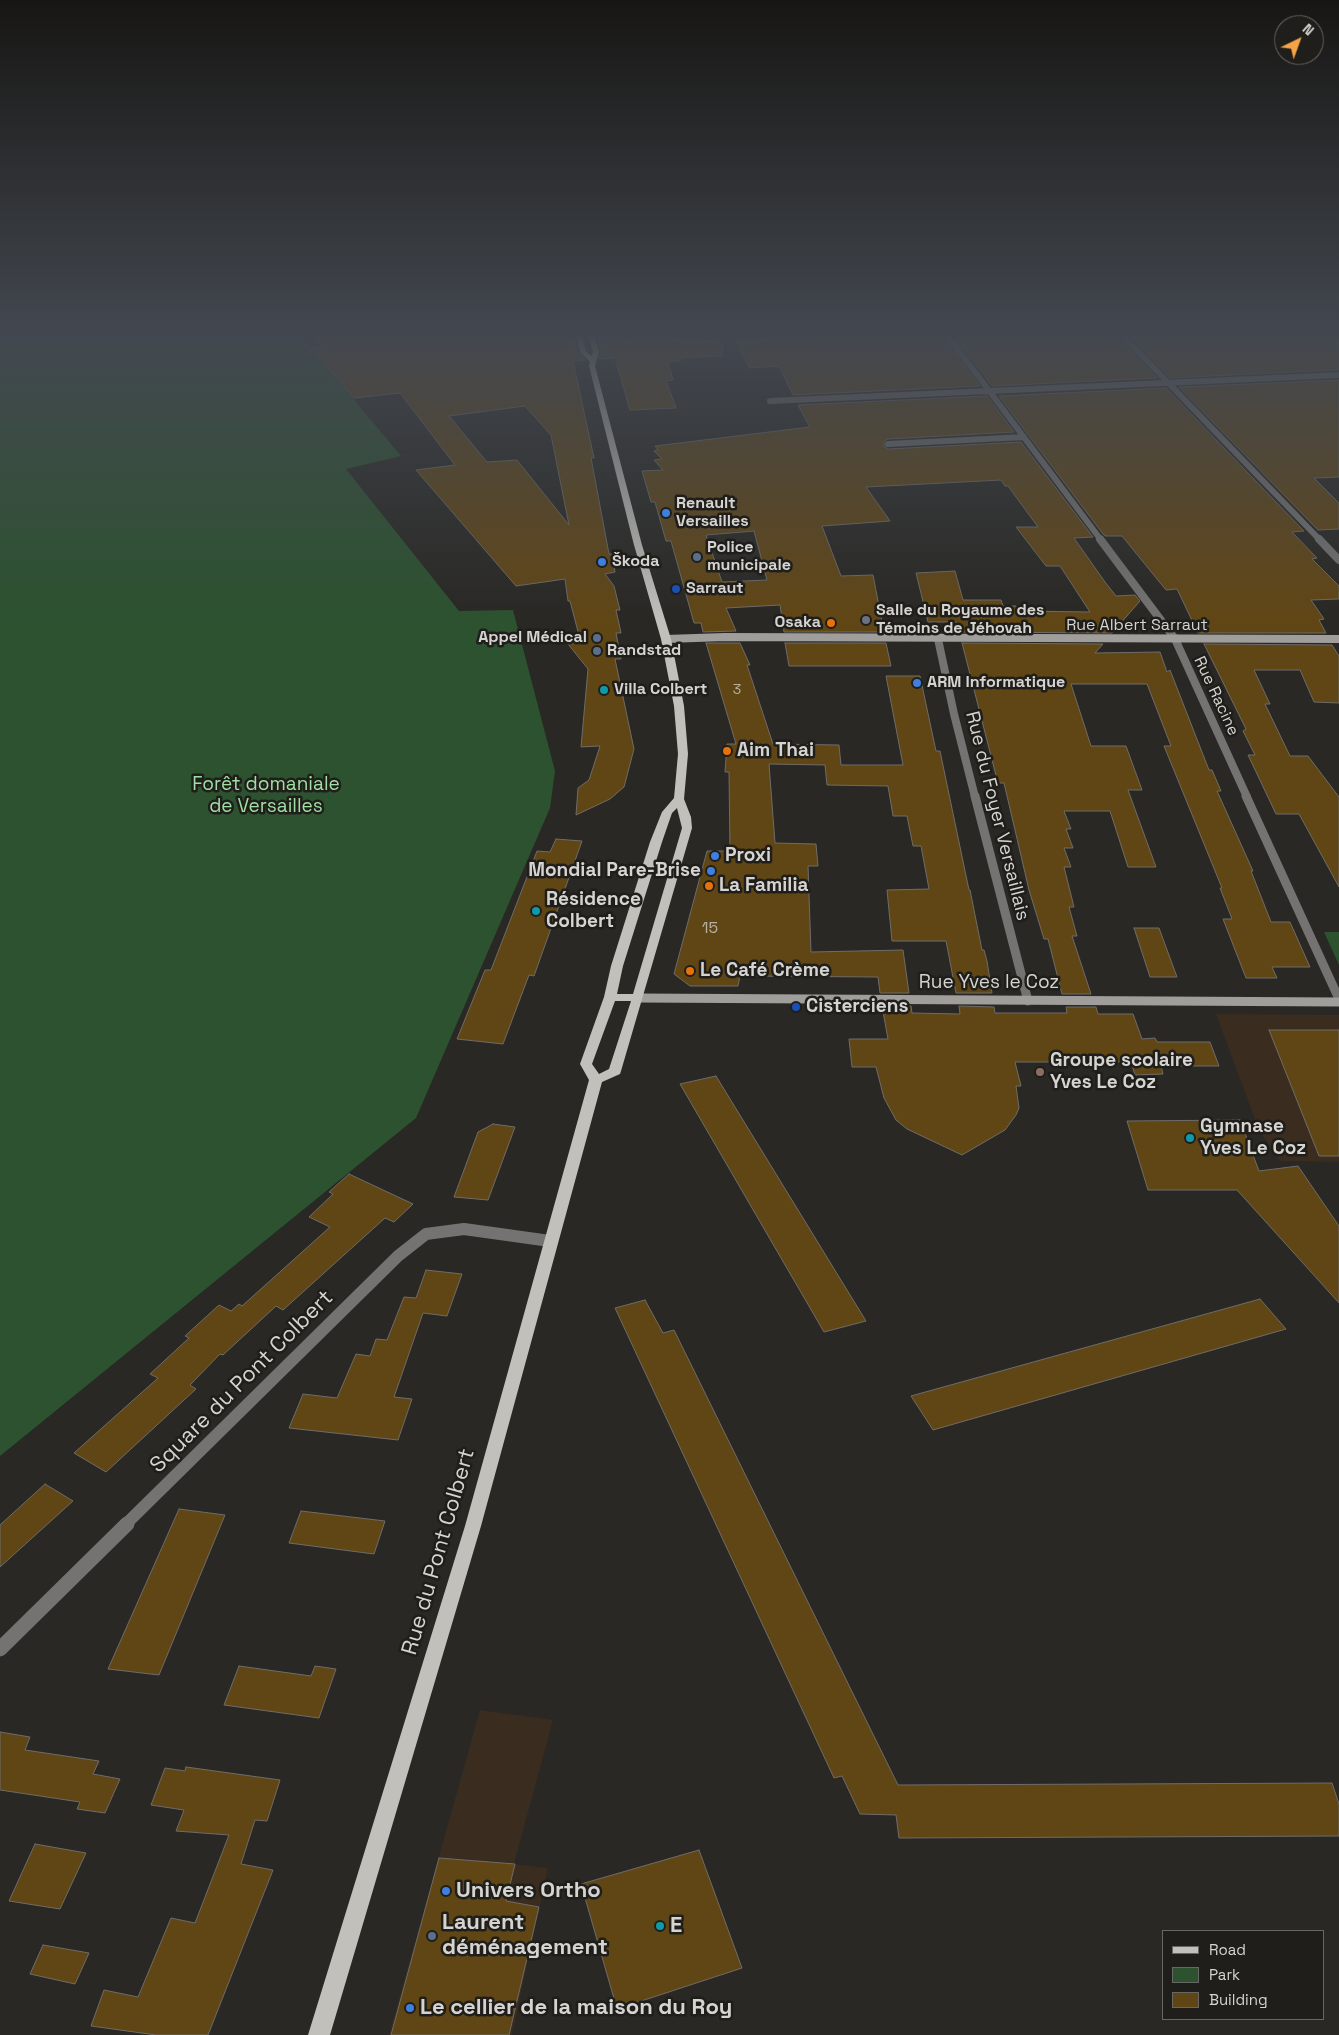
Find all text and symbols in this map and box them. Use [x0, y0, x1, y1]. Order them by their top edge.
north arrow [1274, 15, 1324, 65]
text: N [1299, 20, 1318, 39]
place label: Renault Versailles [676, 494, 749, 532]
marker: Renault Versailles [660, 507, 672, 519]
place label: Police municipale [707, 538, 791, 576]
marker: Police municipale [691, 551, 703, 563]
place label: Škoda [612, 552, 659, 572]
marker: Škoda [596, 556, 608, 568]
place label: Sarraut [686, 579, 744, 599]
marker: Sarraut [670, 583, 682, 595]
place label: Salle du Royaume des Témoins de Jéhovah [876, 601, 1044, 639]
place label: Osaka [775, 613, 821, 633]
marker: Salle du Royaume des Témoins de Jéhovah [860, 614, 872, 626]
street label: Rue Albert Sarraut [1066, 616, 1208, 636]
marker: Osaka [825, 617, 837, 629]
place label: Appel Médical [478, 628, 587, 648]
marker: Appel Médical [591, 632, 603, 644]
place label: Randstad [607, 641, 681, 661]
marker: Randstad [591, 645, 603, 657]
street label: Rue Racine [1189, 653, 1243, 739]
place label: ARM Informatique [927, 673, 1065, 693]
marker: ARM Informatique [911, 677, 923, 689]
place label: Villa Colbert [614, 680, 707, 700]
house number: 3 [733, 682, 741, 698]
marker: Villa Colbert [598, 684, 610, 696]
street label: Rue du Foyer Versaillais [960, 709, 1034, 923]
place label: Aim Thai [737, 740, 814, 762]
marker: Aim Thai [721, 745, 733, 757]
park label: Forêt domaniale de Versailles [192, 774, 340, 818]
place label: Proxi [725, 845, 771, 867]
marker: Proxi [709, 850, 721, 862]
place label: Mondial Pare-Brise [528, 860, 701, 882]
marker: Mondial Pare-Brise [705, 865, 717, 877]
place label: La Familia [719, 875, 808, 897]
marker: La Familia [703, 880, 715, 892]
place label: Résidence Colbert [546, 889, 641, 933]
marker: Résidence Colbert [530, 905, 542, 917]
house number: 15 [702, 919, 718, 939]
place label: Le Café Crème [700, 960, 830, 982]
marker: Le Café Crème [684, 965, 696, 977]
street label: Rue Yves le Coz [919, 972, 1059, 994]
place label: Cisterciens [806, 996, 908, 1018]
marker: Cisterciens [790, 1001, 802, 1013]
place label: Groupe scolaire Yves Le Coz [1050, 1050, 1193, 1094]
marker: Groupe scolaire Yves Le Coz [1034, 1066, 1046, 1078]
place label: Gymnase Yves Le Coz [1200, 1116, 1306, 1160]
marker: Gymnase Yves Le Coz [1184, 1132, 1196, 1144]
street label: Square du Pont Colbert [145, 1285, 339, 1479]
street label: Rue du Pont Colbert [397, 1446, 481, 1658]
place label: Univers Ortho [456, 1878, 601, 1904]
marker: Univers Ortho [440, 1885, 452, 1897]
place label: Laurent déménagement [442, 1910, 608, 1962]
place label: E [670, 1913, 682, 1939]
marker: E [654, 1920, 666, 1932]
marker: Laurent déménagement [426, 1930, 438, 1942]
legend [1162, 1930, 1324, 2020]
text: Road [1209, 1940, 1246, 1959]
text: Park [1209, 1965, 1240, 1984]
text: Building [1209, 1990, 1268, 2009]
place label: Le cellier de la maison du Roy [420, 1995, 732, 2021]
marker: Le cellier de la maison du Roy [404, 2002, 416, 2014]

